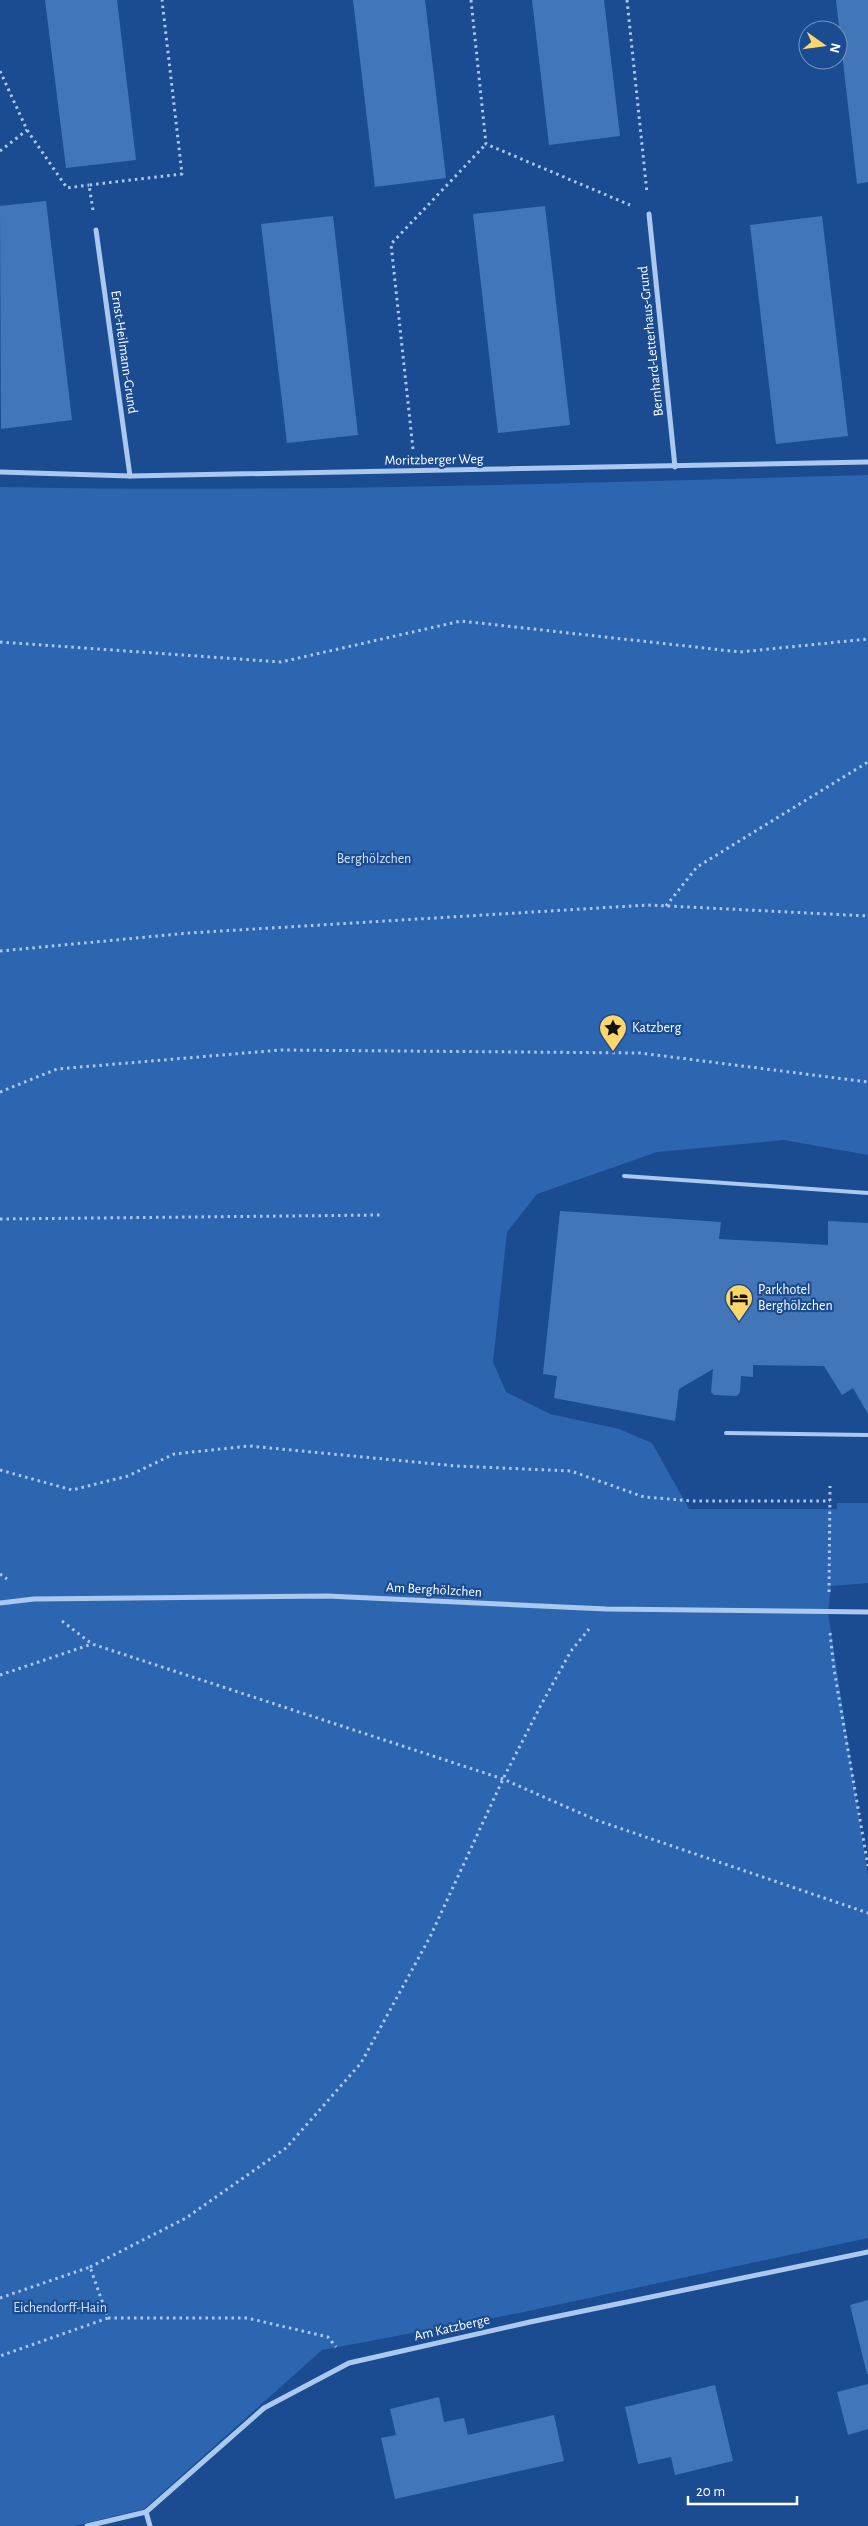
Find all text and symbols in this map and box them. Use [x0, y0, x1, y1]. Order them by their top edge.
north arrow [798, 20, 848, 70]
text: N [827, 41, 843, 54]
street label: Bernhard-Letterhaus-Grund [636, 265, 666, 417]
street label: Ernst-Heilmann-Grund [108, 289, 140, 415]
street label: Moritzberger Weg [384, 452, 484, 468]
park label: Berghölzchen [337, 852, 411, 866]
place icon: Katzberg [598, 1013, 628, 1052]
place label: Katzberg [632, 1021, 681, 1035]
hotel icon: Parkhotel Berghölzchen [724, 1283, 754, 1322]
place label: Parkhotel Berghölzchen [758, 1283, 833, 1313]
street label: Am Berghölzchen [386, 1580, 482, 1600]
park label: Eichendorff-Hain [13, 2301, 107, 2315]
street label: Am Katzberge [413, 2313, 491, 2343]
scale bar [688, 2474, 797, 2506]
text: 20 m [696, 2484, 725, 2499]

